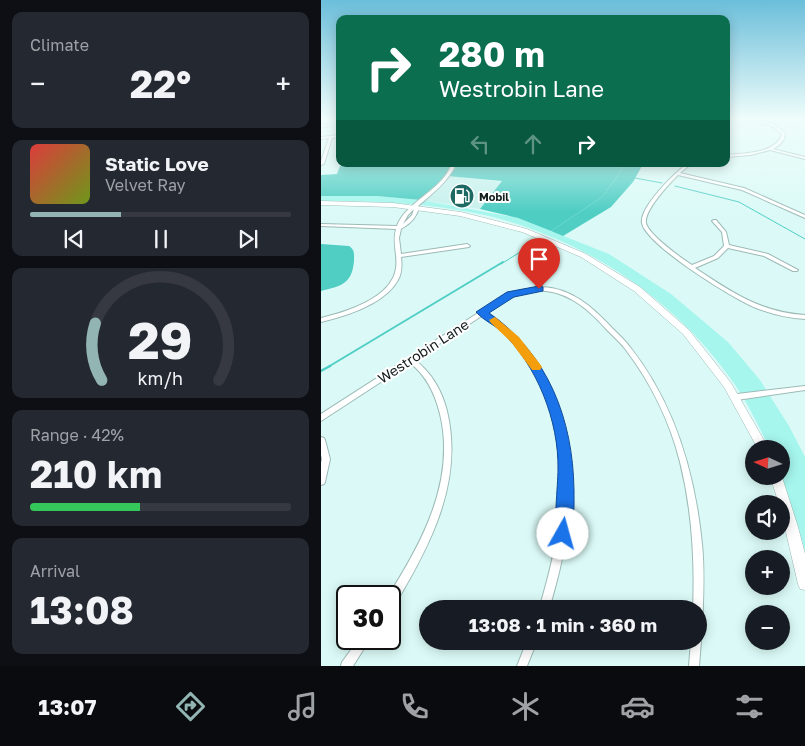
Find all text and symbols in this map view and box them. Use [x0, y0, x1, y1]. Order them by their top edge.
text: 280 m [439, 33, 545, 75]
text: Climate [30, 35, 89, 55]
icon: right [356, 35, 421, 100]
text: 22° [130, 61, 191, 106]
text: − [30, 67, 45, 100]
text: + [276, 67, 291, 100]
text: Westrobin Lane [439, 75, 604, 102]
icon: left [466, 130, 494, 158]
icon: ahead [519, 130, 547, 158]
icon: right [572, 130, 600, 158]
text: Static Love [105, 152, 209, 175]
text: Velvet Ray [105, 175, 186, 195]
fuel station icon: Mobil [449, 183, 475, 209]
place label: Mobil [479, 190, 509, 203]
icon: previous [60, 225, 88, 253]
icon: pause [147, 225, 175, 253]
icon: next [234, 225, 262, 253]
pin [518, 238, 560, 289]
icon: arrive [525, 245, 553, 273]
text: 29 [128, 308, 193, 370]
street label: Westrobin Lane [374, 315, 472, 387]
text: km/h [138, 367, 183, 389]
text: Range · 42% [30, 425, 124, 445]
north arrow [745, 440, 790, 485]
map controls [745, 440, 790, 650]
text: 210 km [30, 451, 162, 496]
button: sound [745, 495, 790, 540]
position arrow [536, 507, 588, 559]
button: + [745, 550, 790, 595]
text: Arrival [30, 561, 80, 581]
speed limit sign: 30 [336, 585, 401, 650]
text: 13:08 [30, 587, 134, 632]
button: − [745, 605, 790, 650]
text: 13:08 · 1 min · 360 m [469, 613, 657, 636]
icon: directions [173, 689, 208, 724]
icon: music [285, 689, 320, 724]
icon: phone [397, 689, 432, 724]
icon: climate [508, 689, 543, 724]
icon: car [620, 689, 655, 724]
icon: filters [732, 689, 767, 724]
text: 13:07 [38, 693, 96, 720]

